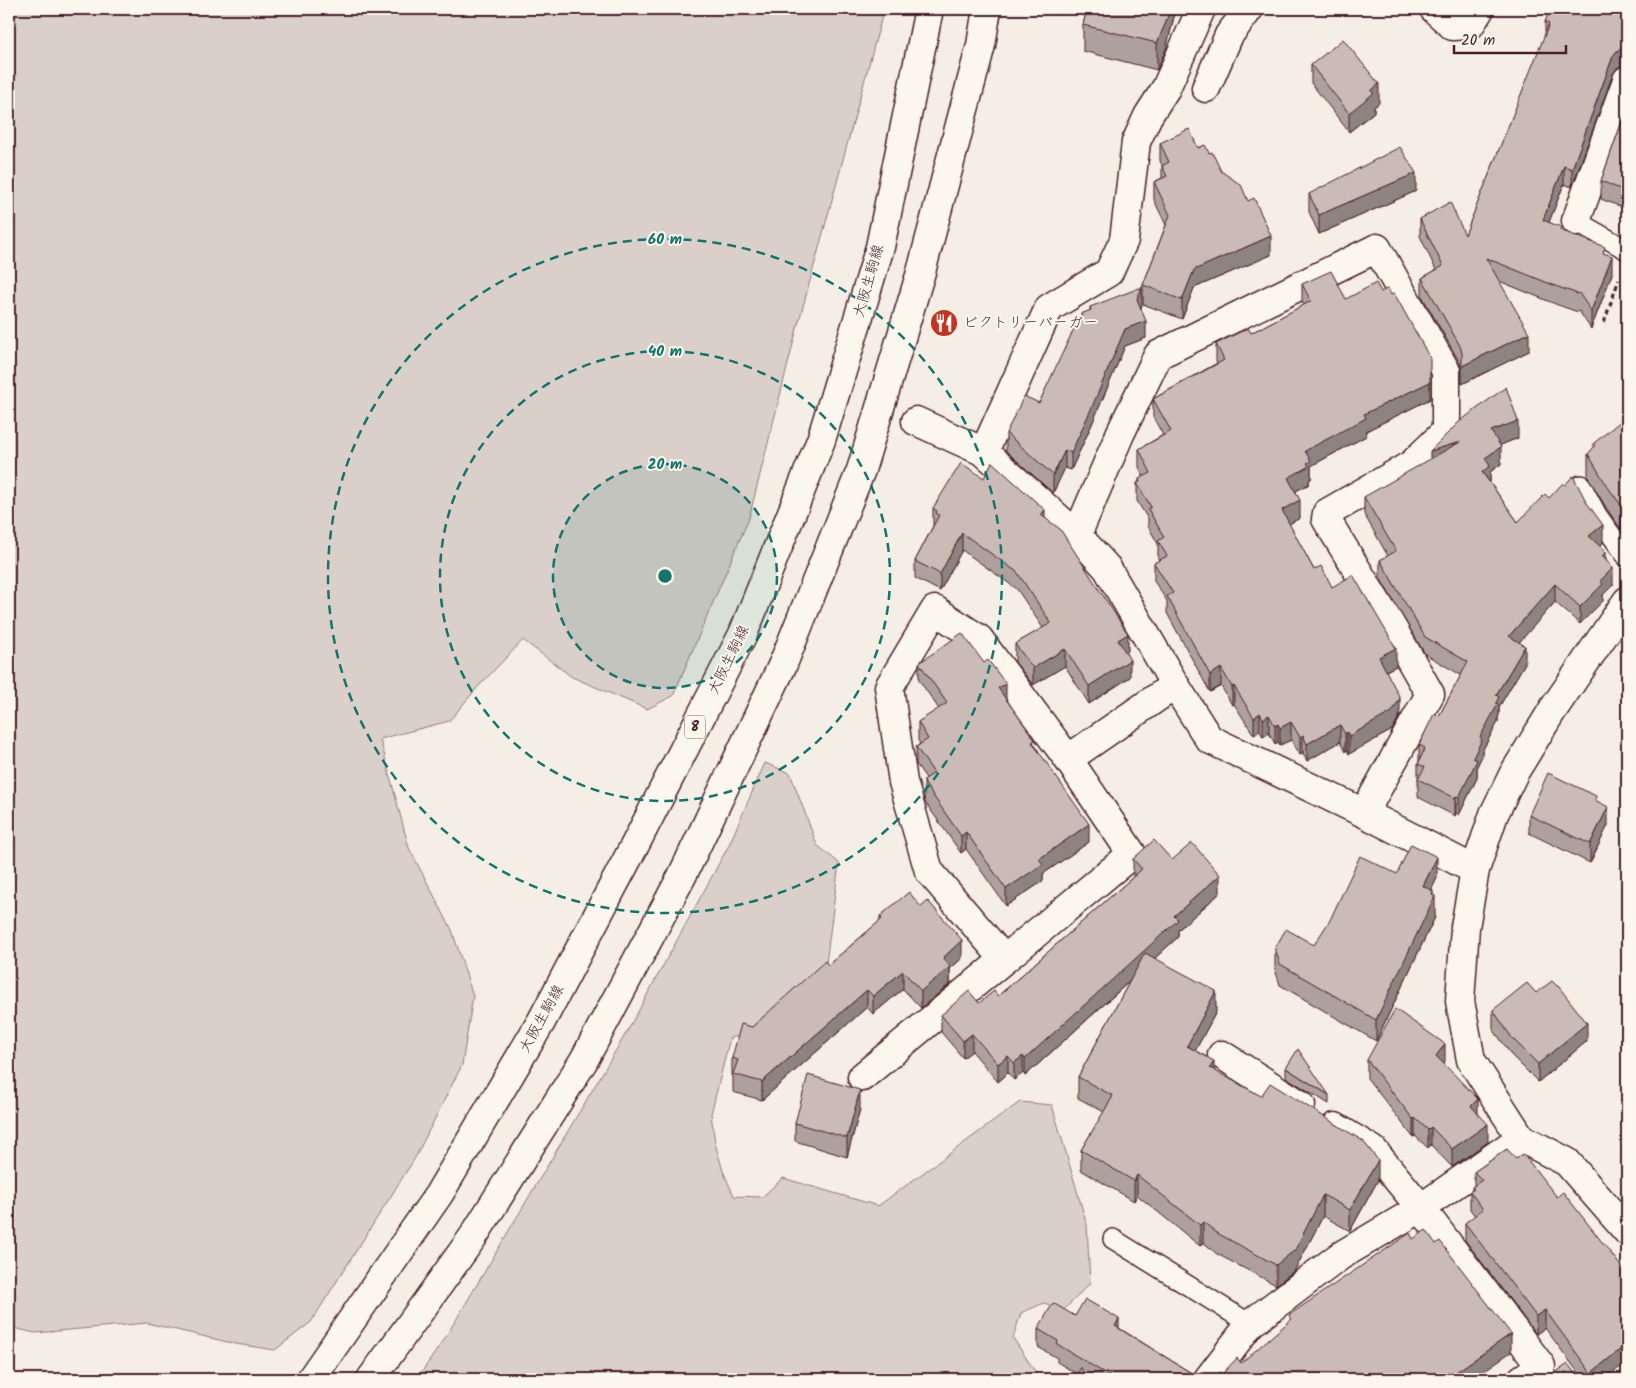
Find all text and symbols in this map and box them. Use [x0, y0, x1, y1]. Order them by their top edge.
scale bar [1454, 22, 1566, 54]
text: 20 m [1461, 29, 1495, 53]
text: 60 m [648, 228, 682, 252]
street label: 大阪生駒線 [847, 242, 891, 320]
restaurant icon: ビクトリーバーガー [929, 308, 959, 338]
place label: ビクトリーバーガー [963, 311, 1098, 335]
text: 40 m [648, 340, 682, 364]
text: 20 m [648, 453, 682, 477]
centre of rings [656, 567, 674, 585]
street label: 大阪生駒線 [702, 621, 756, 699]
road number: 8 [685, 716, 705, 739]
street label: 大阪生駒線 [513, 980, 571, 1058]

